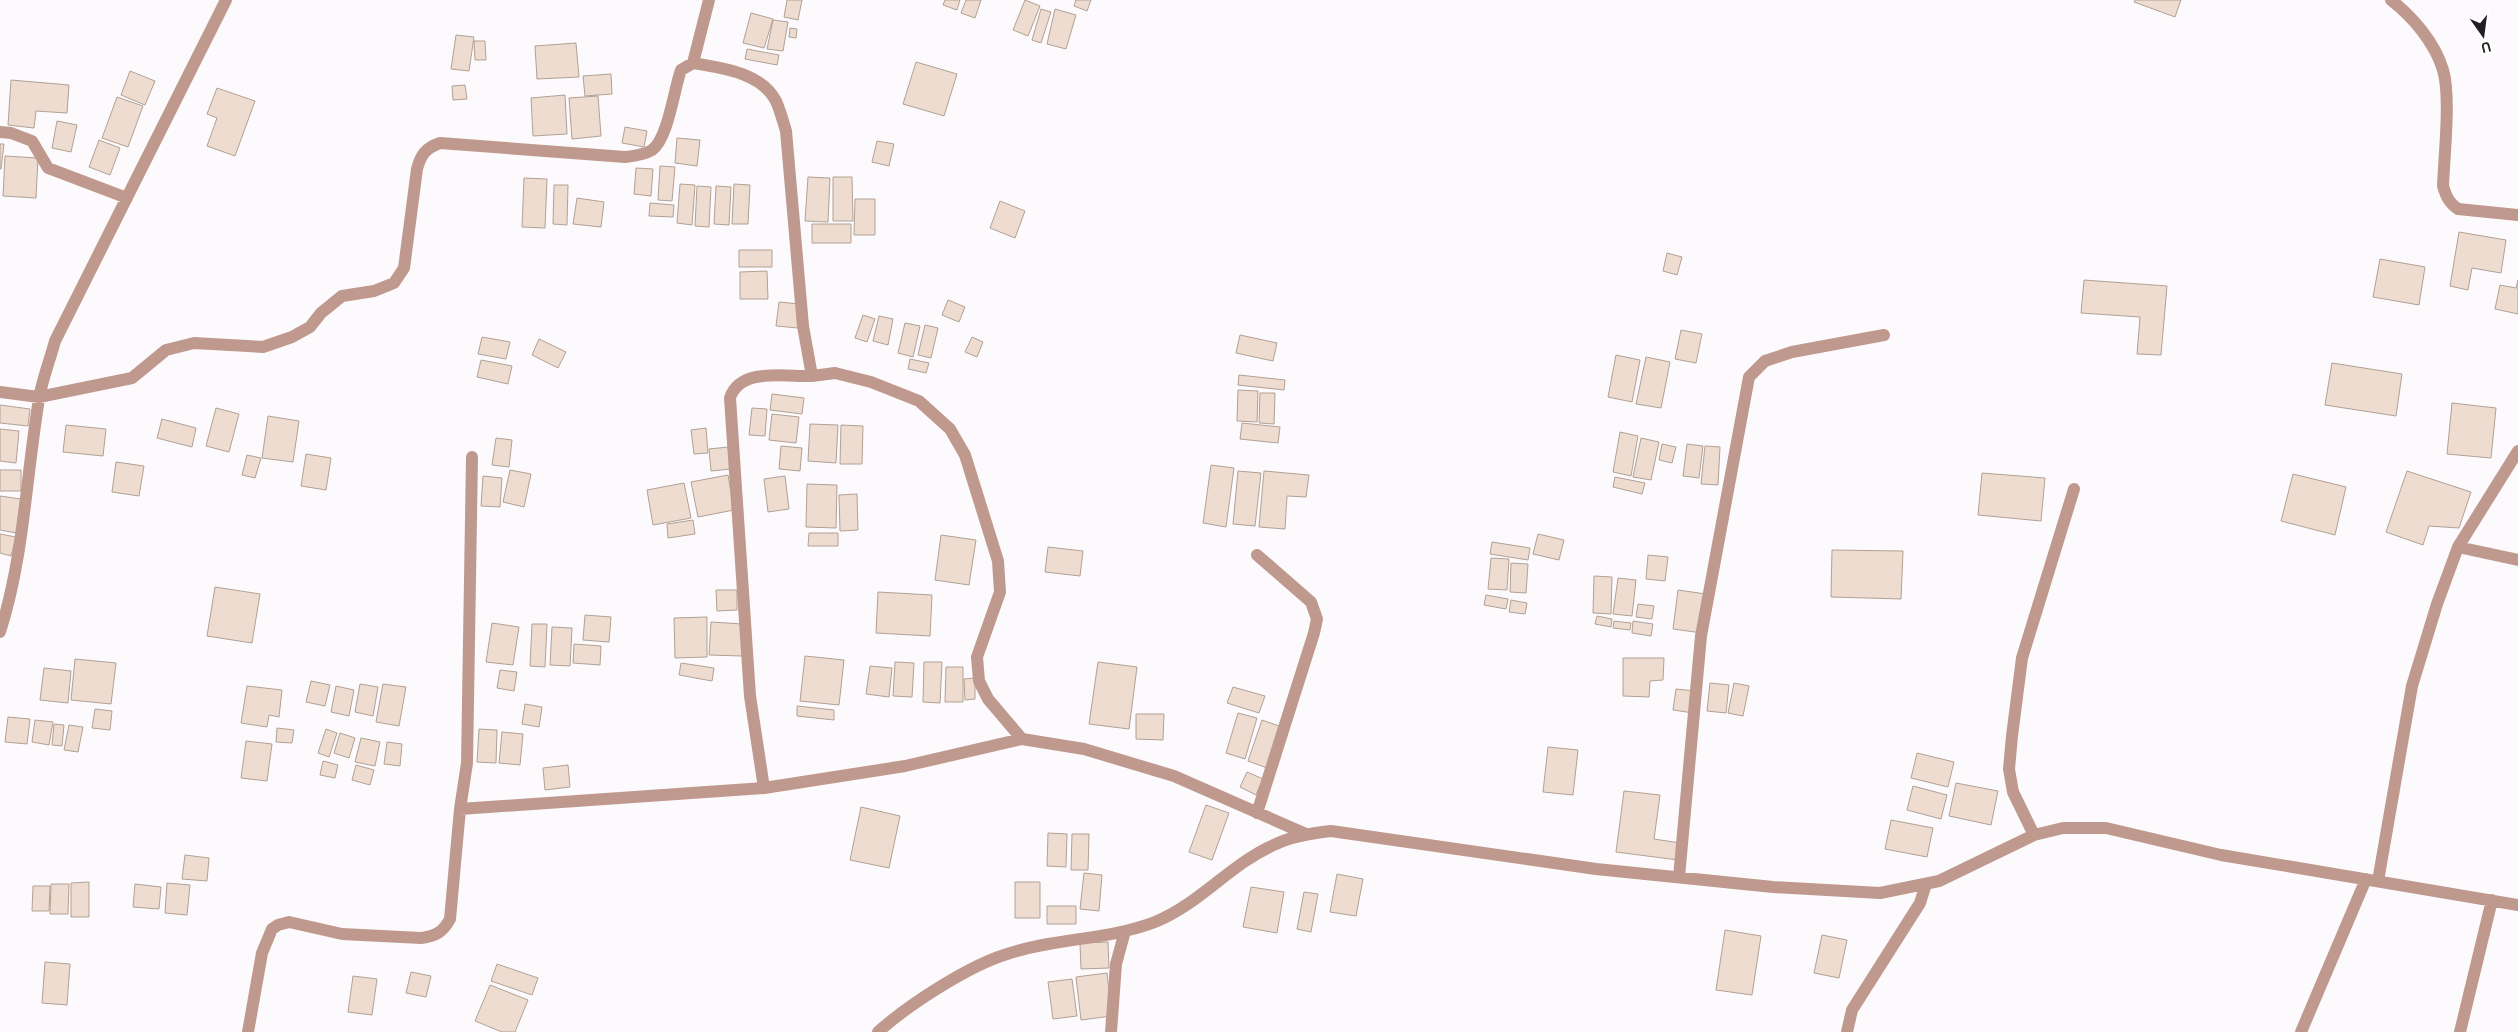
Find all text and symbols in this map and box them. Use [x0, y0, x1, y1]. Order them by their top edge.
north arrow [2458, 10, 2508, 60]
text: U [2479, 38, 2493, 57]

